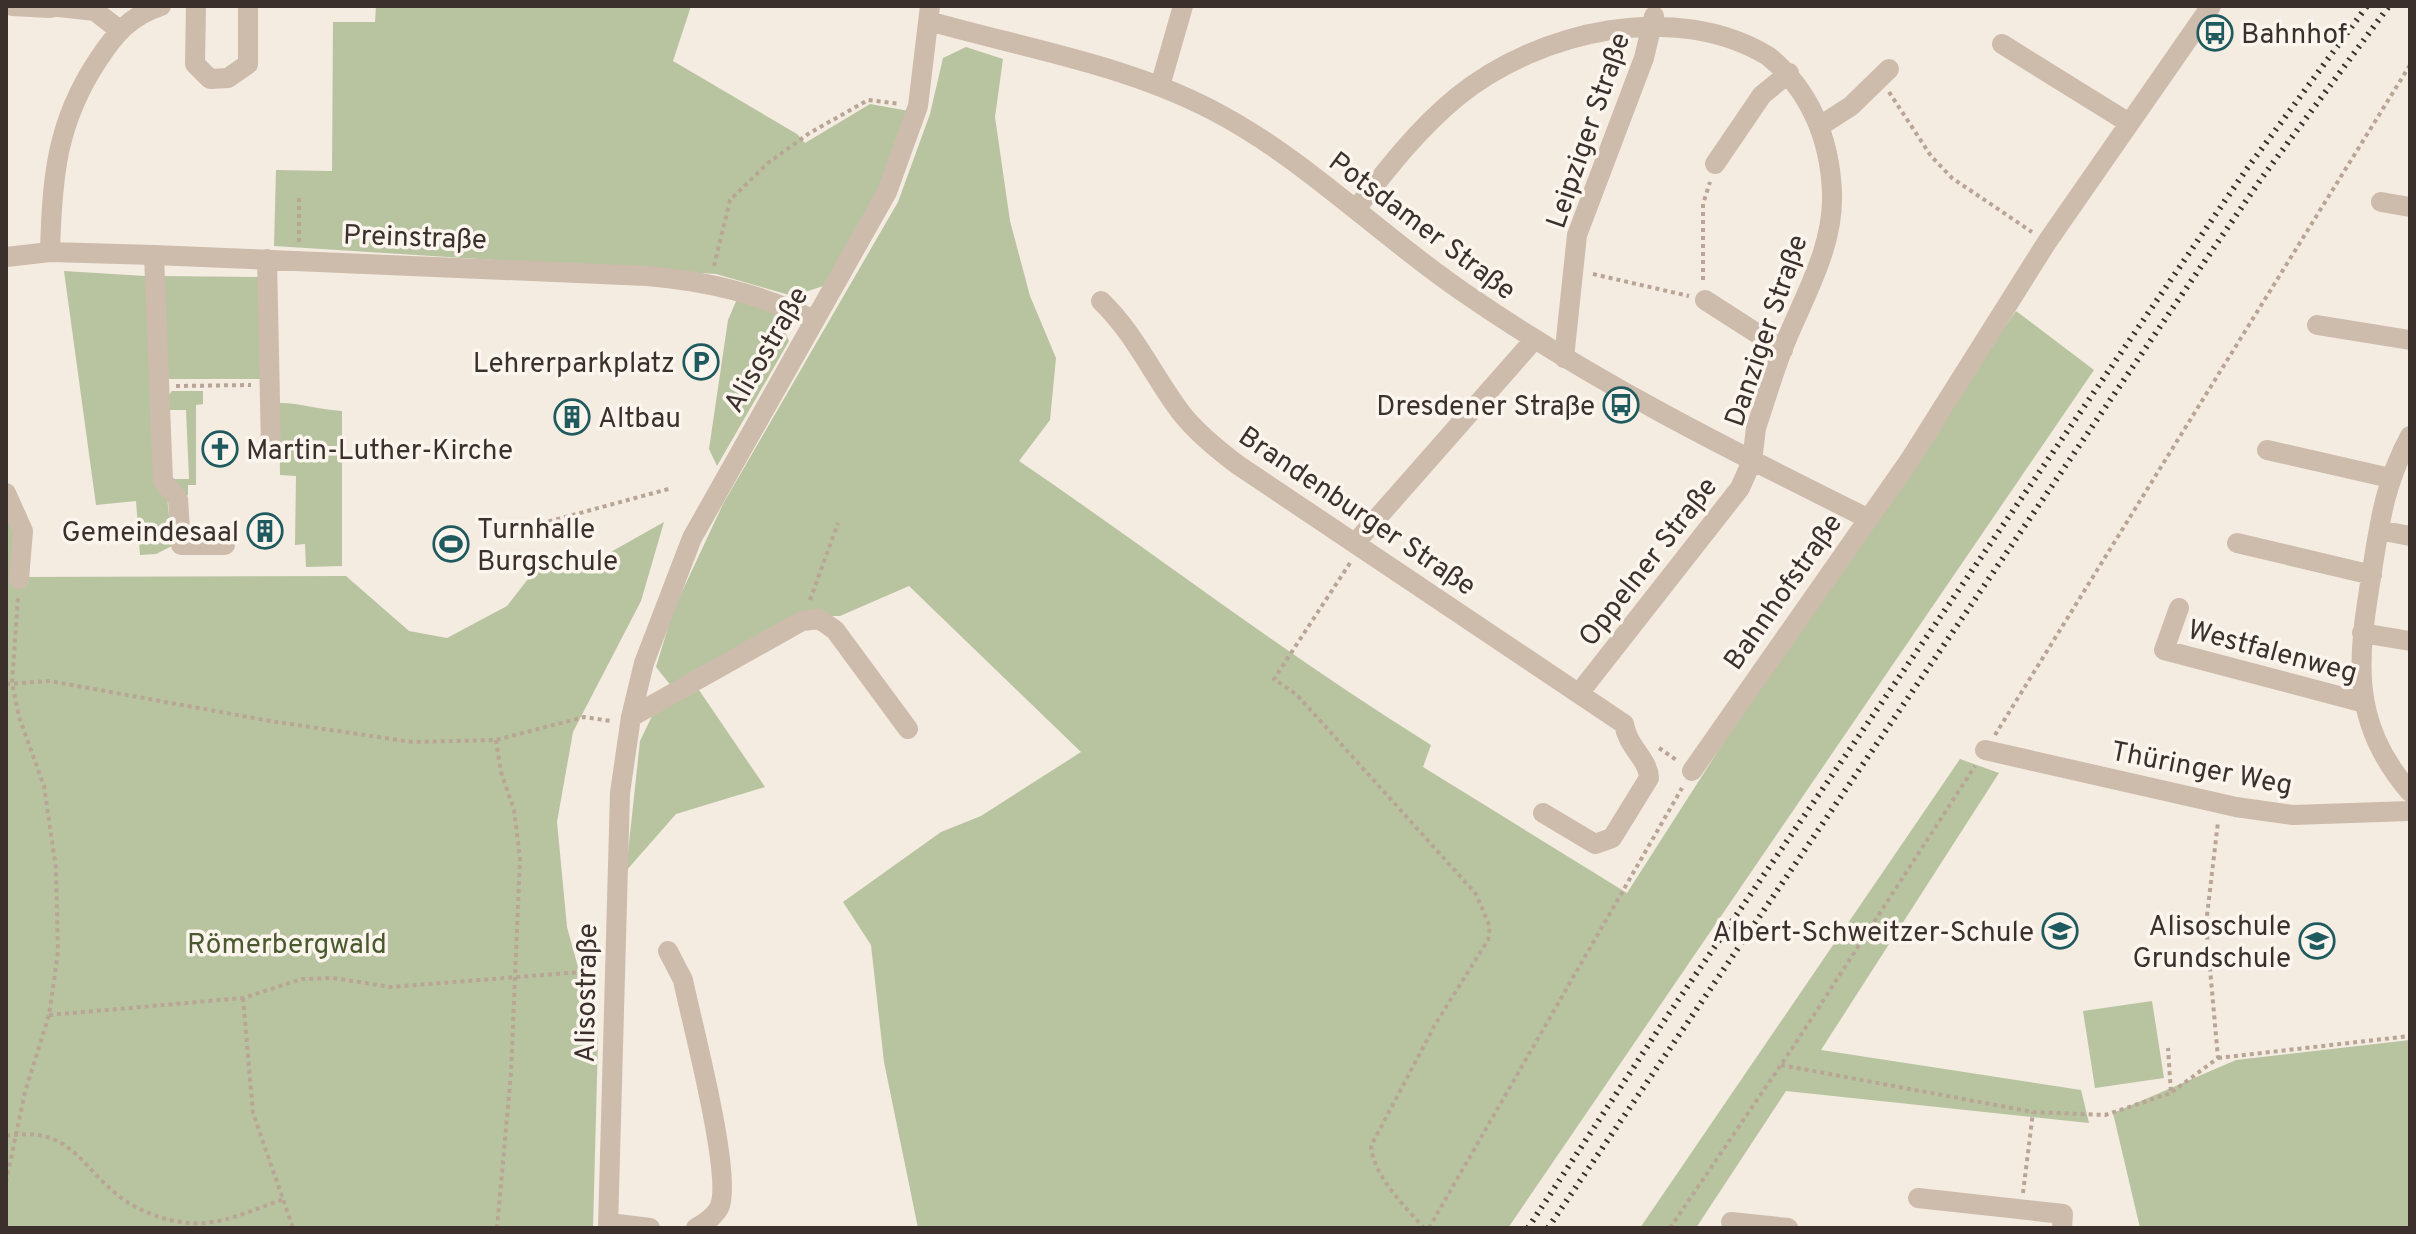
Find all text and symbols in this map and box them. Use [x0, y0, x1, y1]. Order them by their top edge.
bus stop icon: Bahnhof [2196, 14, 2234, 52]
place label: Bahnhof [2241, 18, 2347, 54]
street label: Leipziger Straße [1540, 28, 1640, 234]
street label: Potsdamer Straße [1320, 145, 1522, 310]
street label: Preinstraße [342, 219, 487, 259]
street label: Danziger Straße [1718, 230, 1818, 432]
street label: Alisostraße [717, 281, 818, 420]
parking icon: Lehrerparkplatz [682, 343, 720, 381]
place label: Lehrerparkplatz [473, 347, 675, 383]
bus stop icon: Dresdener Straße [1602, 386, 1640, 424]
place label: Dresdener Straße [1376, 390, 1595, 426]
building icon: Altbau [553, 398, 591, 436]
place label: Altbau [598, 402, 681, 438]
street label: Brandenburger Straße [1231, 420, 1482, 605]
church icon: Martin-Luther-Kirche [201, 430, 239, 468]
place label: Martin-Luther-Kirche [246, 434, 513, 470]
street label: Oppelner Straße [1572, 471, 1727, 655]
street label: Bahnhofstraße [1717, 507, 1852, 678]
building icon: Gemeindesaal [246, 512, 284, 550]
place label: Turnhalle Burgschule [477, 513, 618, 581]
place label: Gemeindesaal [62, 516, 239, 552]
sports icon: Turnhalle Burgschule [432, 525, 470, 563]
street label: Westfalenweg [2183, 613, 2361, 693]
street label: Thüringer Weg [2108, 735, 2295, 805]
place label: Alisoschule Grundschule [2132, 910, 2291, 978]
school or university icon: Albert-Schweitzer-Schule [2041, 912, 2079, 950]
place label: Albert-Schweitzer-Schule [1712, 916, 2034, 952]
school or university icon: Alisoschule Grundschule [2298, 922, 2336, 960]
street label: Alisostraße [569, 923, 607, 1063]
park label: Römerbergwald [187, 928, 387, 964]

